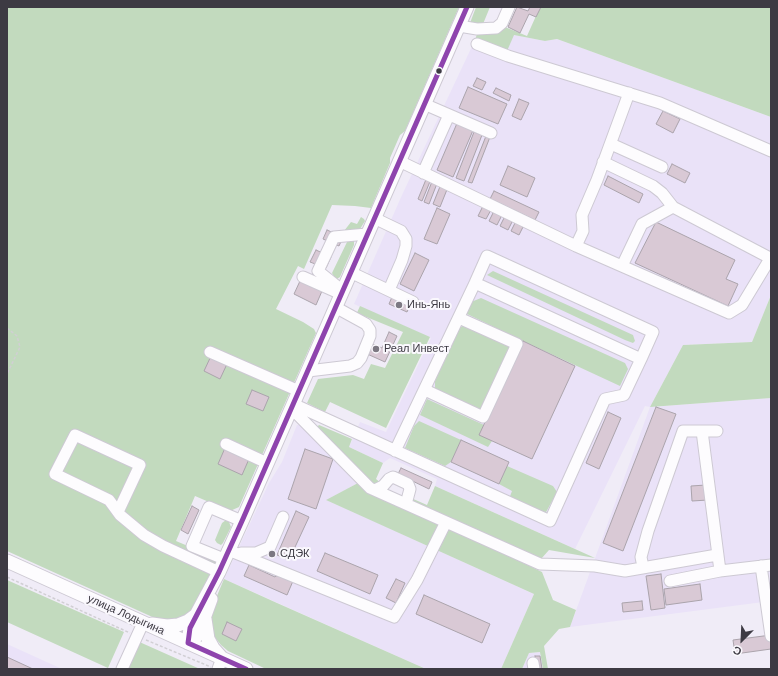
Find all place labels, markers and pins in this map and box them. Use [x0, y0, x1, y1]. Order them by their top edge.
unlabelled marker [434, 66, 444, 76]
place label: Инь-Янь [407, 298, 450, 312]
marker: Инь-Янь [394, 300, 404, 310]
place label: Реал Инвест [384, 342, 449, 356]
marker: Реал Инвест [371, 344, 381, 354]
place label: СДЭК [280, 547, 309, 561]
marker: СДЭК [267, 549, 277, 559]

